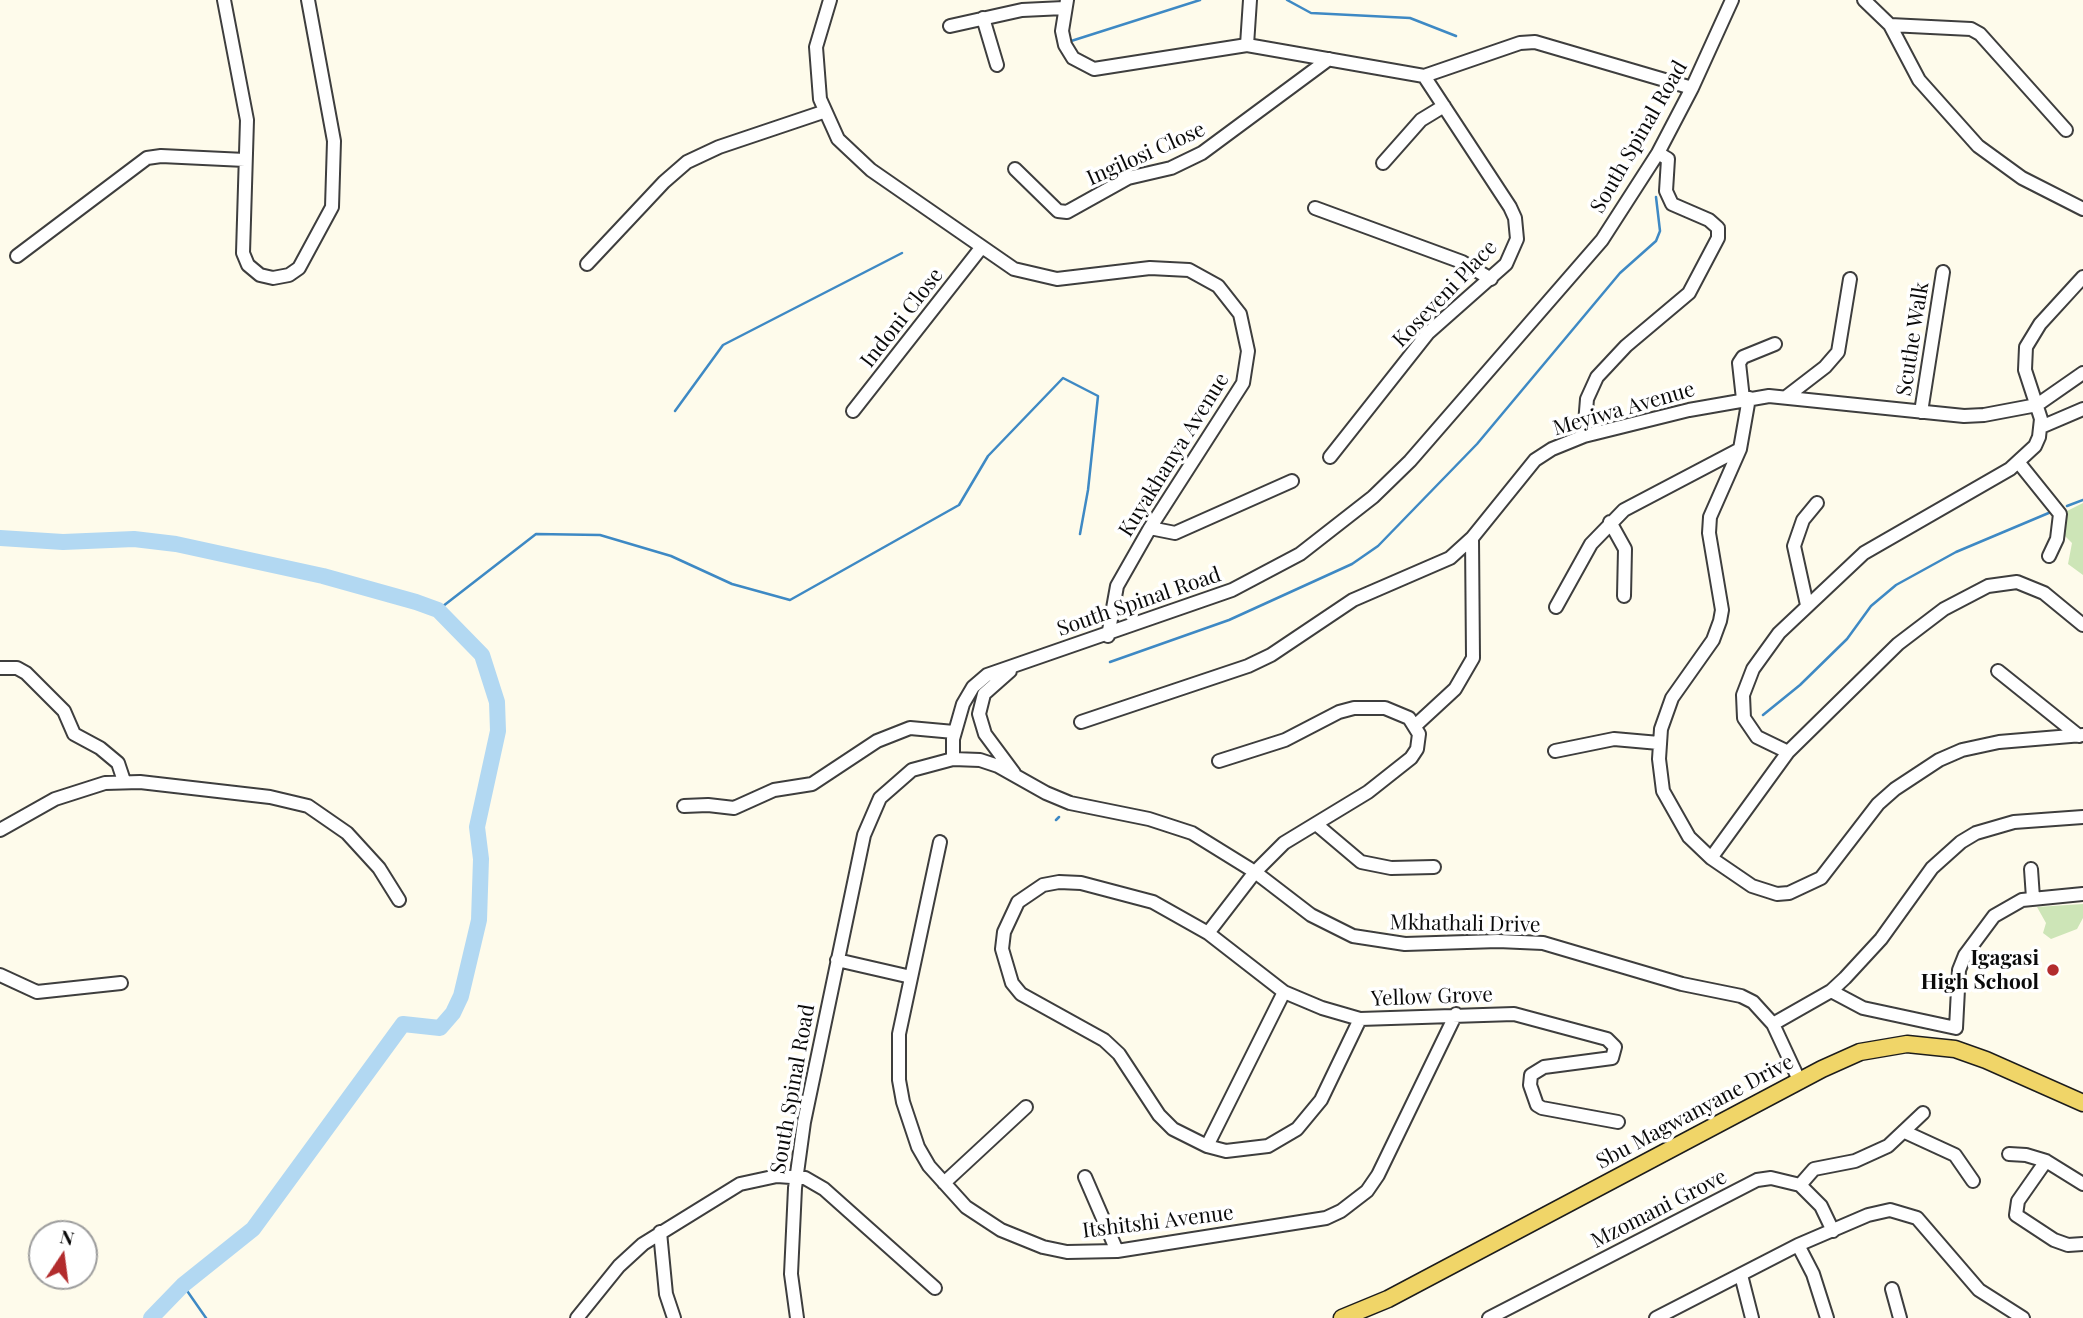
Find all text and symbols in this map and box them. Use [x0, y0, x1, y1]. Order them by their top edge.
street label: South Spinal Road [1585, 56, 1693, 218]
street label: Ingilosi Close [1083, 117, 1209, 191]
street label: Koseveni Place [1388, 235, 1502, 353]
street label: Indoni Close [855, 263, 949, 373]
street label: Scuthe Walk [1892, 280, 1934, 398]
street label: Kuyakhanya Avenue [1113, 368, 1235, 542]
street label: Meyiwa Avenue [1550, 377, 1698, 441]
street label: South Spinal Road [1054, 562, 1224, 642]
street label: Mkhathali Drive [1389, 910, 1541, 938]
place label: Igagasi High School [1921, 945, 2039, 995]
marker: Igagasi High School [2045, 962, 2061, 978]
street label: Yellow Grove [1371, 982, 1493, 1012]
street label: South Spinal Road [766, 1002, 820, 1176]
street label: Sbu Magwanyane Drive [1592, 1049, 1798, 1175]
street label: Mzomani Grove [1587, 1164, 1731, 1254]
street label: Itshitshi Avenue [1081, 1200, 1235, 1244]
north arrow [28, 1220, 98, 1290]
text: N [58, 1222, 77, 1251]

